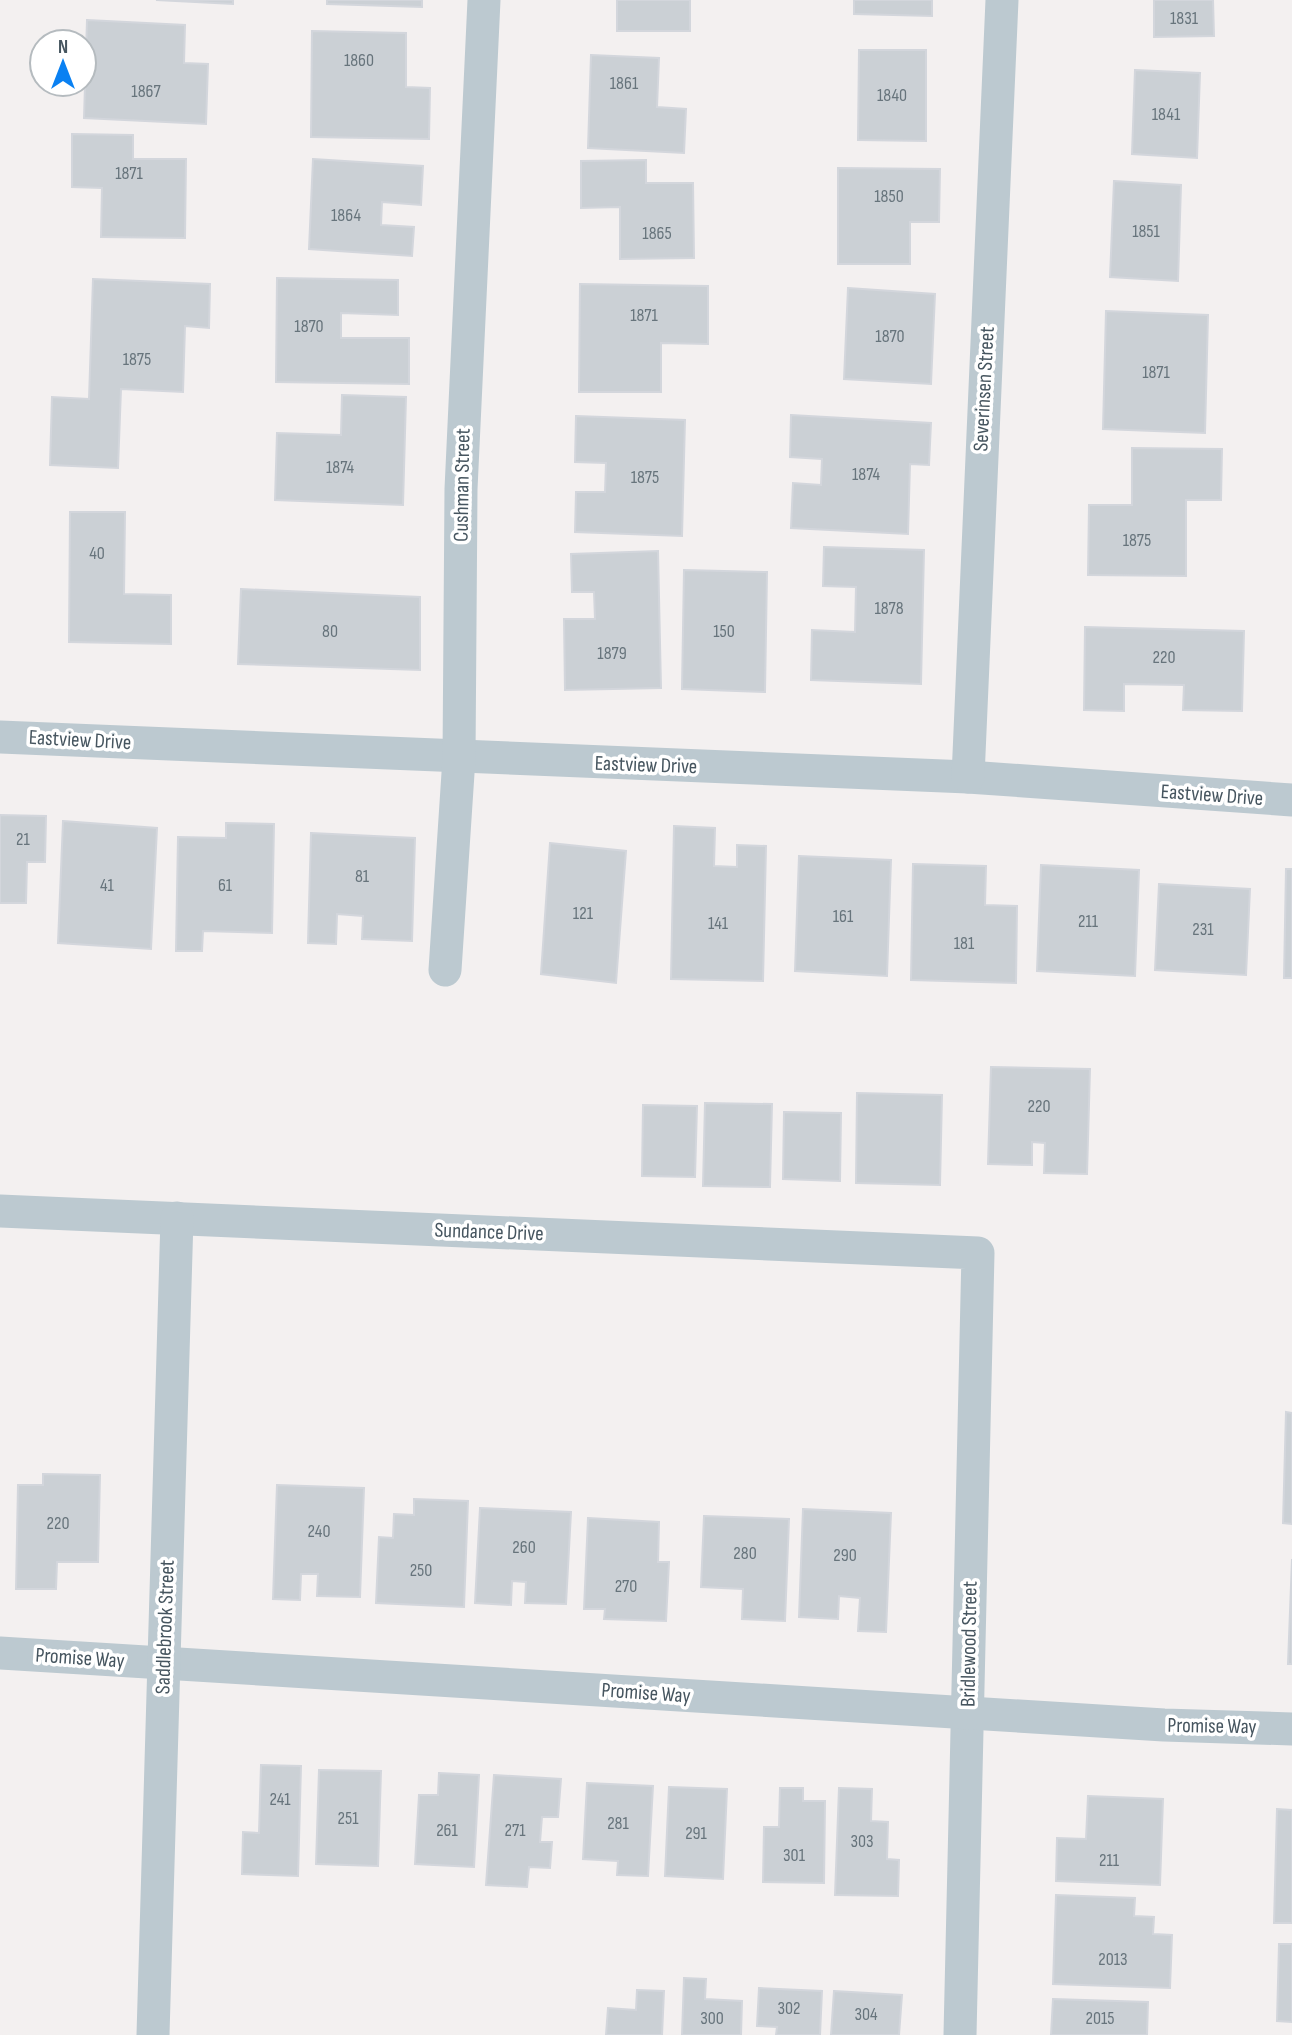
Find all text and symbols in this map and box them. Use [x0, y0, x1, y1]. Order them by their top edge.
house number: 1831 [1170, 8, 1199, 29]
north arrow [28, 28, 98, 98]
text: N [58, 36, 68, 59]
house number: 1860 [344, 50, 374, 71]
house number: 1861 [610, 73, 639, 94]
house number: 1867 [131, 81, 161, 102]
house number: 1840 [877, 85, 907, 106]
house number: 1841 [1152, 104, 1181, 125]
house number: 1871 [115, 163, 144, 184]
house number: 1850 [874, 186, 904, 207]
house number: 1864 [331, 205, 361, 226]
house number: 1851 [1132, 221, 1161, 242]
house number: 1865 [642, 223, 672, 244]
house number: 1871 [630, 305, 659, 326]
house number: 1870 [294, 316, 324, 337]
house number: 1870 [875, 326, 905, 347]
street label: Severinsen Street [968, 326, 1000, 452]
house number: 1875 [123, 349, 151, 370]
house number: 1871 [1142, 362, 1171, 383]
street label: Cushman Street [449, 428, 475, 542]
house number: 1874 [326, 457, 354, 478]
house number: 1874 [852, 464, 880, 485]
house number: 1875 [631, 467, 659, 488]
house number: 1875 [1123, 530, 1151, 551]
house number: 40 [89, 543, 105, 564]
house number: 1878 [874, 598, 904, 619]
house number: 80 [322, 621, 338, 642]
house number: 150 [713, 621, 735, 642]
house number: 1879 [597, 643, 627, 664]
house number: 220 [1153, 647, 1175, 668]
street label: Eastview Drive [28, 725, 132, 755]
street label: Eastview Drive [594, 751, 698, 779]
street label: Eastview Drive [1160, 779, 1264, 811]
house number: 21 [16, 829, 31, 850]
house number: 81 [355, 866, 370, 887]
house number: 41 [100, 875, 115, 896]
house number: 61 [218, 875, 233, 896]
house number: 121 [573, 903, 594, 924]
house number: 161 [833, 906, 854, 927]
house number: 211 [1078, 911, 1099, 932]
house number: 141 [708, 913, 729, 934]
house number: 231 [1192, 919, 1214, 940]
house number: 181 [954, 933, 975, 954]
house number: 220 [1028, 1096, 1050, 1117]
street label: Sundance Drive [434, 1218, 544, 1246]
house number: 220 [47, 1513, 69, 1534]
house number: 240 [308, 1521, 330, 1542]
house number: 260 [512, 1537, 536, 1558]
house number: 280 [733, 1543, 757, 1564]
house number: 290 [833, 1545, 857, 1566]
street label: Saddlebrook Street [150, 1559, 180, 1695]
house number: 250 [410, 1560, 432, 1581]
house number: 270 [615, 1576, 637, 1597]
street label: Bridlewood Street [955, 1581, 983, 1707]
street label: Promise Way [35, 1642, 125, 1674]
street label: Promise Way [601, 1677, 691, 1709]
street label: Promise Way [1167, 1713, 1257, 1739]
house number: 241 [269, 1789, 291, 1810]
house number: 251 [338, 1808, 359, 1829]
house number: 281 [607, 1813, 629, 1834]
house number: 261 [436, 1820, 458, 1841]
house number: 271 [504, 1820, 526, 1841]
house number: 291 [685, 1823, 708, 1844]
house number: 303 [850, 1831, 874, 1852]
house number: 301 [783, 1845, 806, 1866]
house number: 211 [1099, 1850, 1120, 1871]
house number: 2013 [1098, 1949, 1128, 1970]
house number: 302 [778, 1998, 801, 2019]
house number: 304 [854, 2004, 878, 2025]
house number: 300 [700, 2008, 724, 2029]
house number: 2015 [1086, 2008, 1114, 2029]

